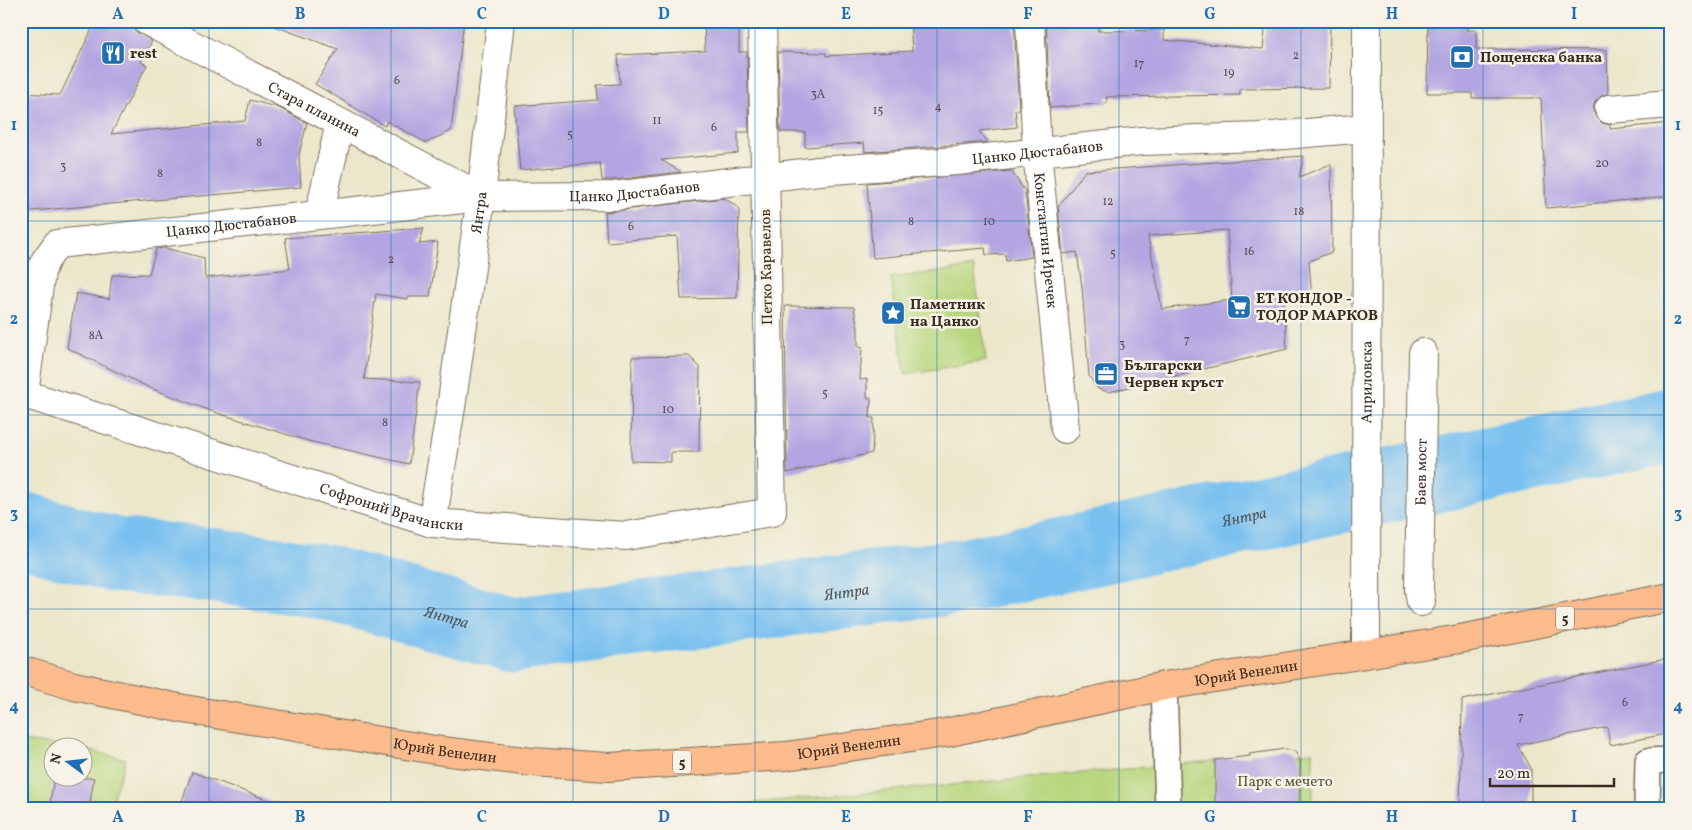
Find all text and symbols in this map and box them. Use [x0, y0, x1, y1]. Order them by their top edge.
text: A [112, 4, 124, 26]
text: B [295, 4, 306, 26]
text: C [477, 4, 487, 26]
text: D [658, 4, 670, 26]
text: E [841, 4, 851, 26]
text: F [1023, 4, 1033, 26]
text: G [1204, 4, 1216, 26]
text: H [1386, 4, 1398, 26]
text: I [1571, 4, 1577, 26]
restaurant icon: rest [100, 40, 126, 66]
place label: rest [130, 44, 158, 65]
bank icon: Пощенска банка [1449, 44, 1475, 70]
house number: 2 [1293, 48, 1299, 64]
place label: Пощенска банка [1480, 48, 1602, 69]
house number: 17 [1134, 56, 1144, 72]
house number: 19 [1224, 65, 1234, 81]
house number: 6 [394, 73, 400, 89]
street label: Стара планина [263, 77, 364, 144]
house number: 3А [811, 87, 826, 103]
house number: 4 [934, 99, 942, 115]
house number: 15 [873, 103, 883, 119]
house number: 11 [652, 113, 662, 129]
text: 1 [11, 115, 17, 137]
text: 1 [1675, 115, 1681, 137]
house number: 6 [711, 120, 717, 136]
house number: 5 [567, 127, 573, 143]
house number: 8 [256, 135, 262, 151]
street label: Цанко Дюстабанов [971, 136, 1104, 171]
house number: 20 [1595, 156, 1609, 172]
house number: 3 [60, 159, 66, 175]
house number: 8 [157, 166, 163, 182]
street label: Константин Иречек [1027, 171, 1062, 310]
street label: Цанко Дюстабанов [569, 177, 701, 208]
street label: Янтра [467, 191, 494, 235]
house number: 12 [1102, 194, 1114, 210]
house number: 18 [1294, 204, 1304, 220]
street label: Цанко Дюстабанов [165, 209, 298, 244]
street label: Петко Каравелов [756, 209, 779, 325]
house number: 8 [908, 214, 914, 230]
house number: 10 [983, 214, 995, 230]
house number: 6 [628, 219, 634, 235]
house number: 16 [1244, 244, 1254, 260]
house number: 5 [1110, 246, 1116, 262]
house number: 2 [388, 252, 394, 268]
place label: ЕТ КОНДОР - ТОДОР МАРКОВ [1256, 289, 1378, 327]
supermarket icon: ЕТ КОНДОР - ТОДОР МАРКОВ [1226, 294, 1252, 320]
place label: Паметник на Цанко [910, 295, 985, 333]
place icon: Паметник на Цанко [880, 300, 906, 326]
text: 2 [10, 309, 18, 331]
text: 2 [1674, 309, 1682, 331]
house number: 8А [89, 328, 104, 344]
house number: 7 [1184, 332, 1190, 348]
house number: 3 [1119, 337, 1125, 353]
street label: Априловска [1357, 340, 1378, 424]
place label: Български Червен кръст [1124, 356, 1224, 394]
office icon: Български Червен кръст [1093, 361, 1119, 387]
house number: 5 [822, 386, 828, 402]
house number: 10 [662, 402, 674, 418]
house number: 8 [382, 415, 388, 431]
street label: Баев мост [1411, 438, 1434, 506]
street label: Софроний Врачански [316, 479, 464, 537]
text: 3 [10, 503, 18, 525]
water label: Янтра [1219, 503, 1269, 534]
text: 3 [1674, 503, 1682, 525]
water label: Янтра [822, 579, 871, 607]
water label: Янтра [421, 601, 472, 635]
road number: 5 [1556, 606, 1574, 630]
street label: Юрий Венелин [1193, 656, 1299, 693]
house number: 6 [1622, 695, 1628, 711]
text: 4 [9, 696, 19, 718]
text: 4 [1673, 696, 1683, 718]
house number: 7 [1518, 709, 1524, 725]
street label: Юрий Венелин [796, 731, 902, 766]
street label: Юрий Венелин [391, 734, 498, 770]
north arrow [42, 738, 92, 788]
road number: 5 [673, 750, 691, 774]
text: N [46, 752, 67, 766]
scale bar [1490, 755, 1613, 787]
text: 20 m [1497, 764, 1530, 785]
park label: Парк с мечето [1237, 772, 1333, 793]
text: A [112, 807, 124, 829]
text: B [295, 807, 306, 829]
text: C [477, 807, 487, 829]
text: D [658, 807, 670, 829]
text: E [841, 807, 851, 829]
text: F [1023, 807, 1033, 829]
text: G [1204, 807, 1216, 829]
text: H [1386, 807, 1398, 829]
text: I [1571, 807, 1577, 829]

